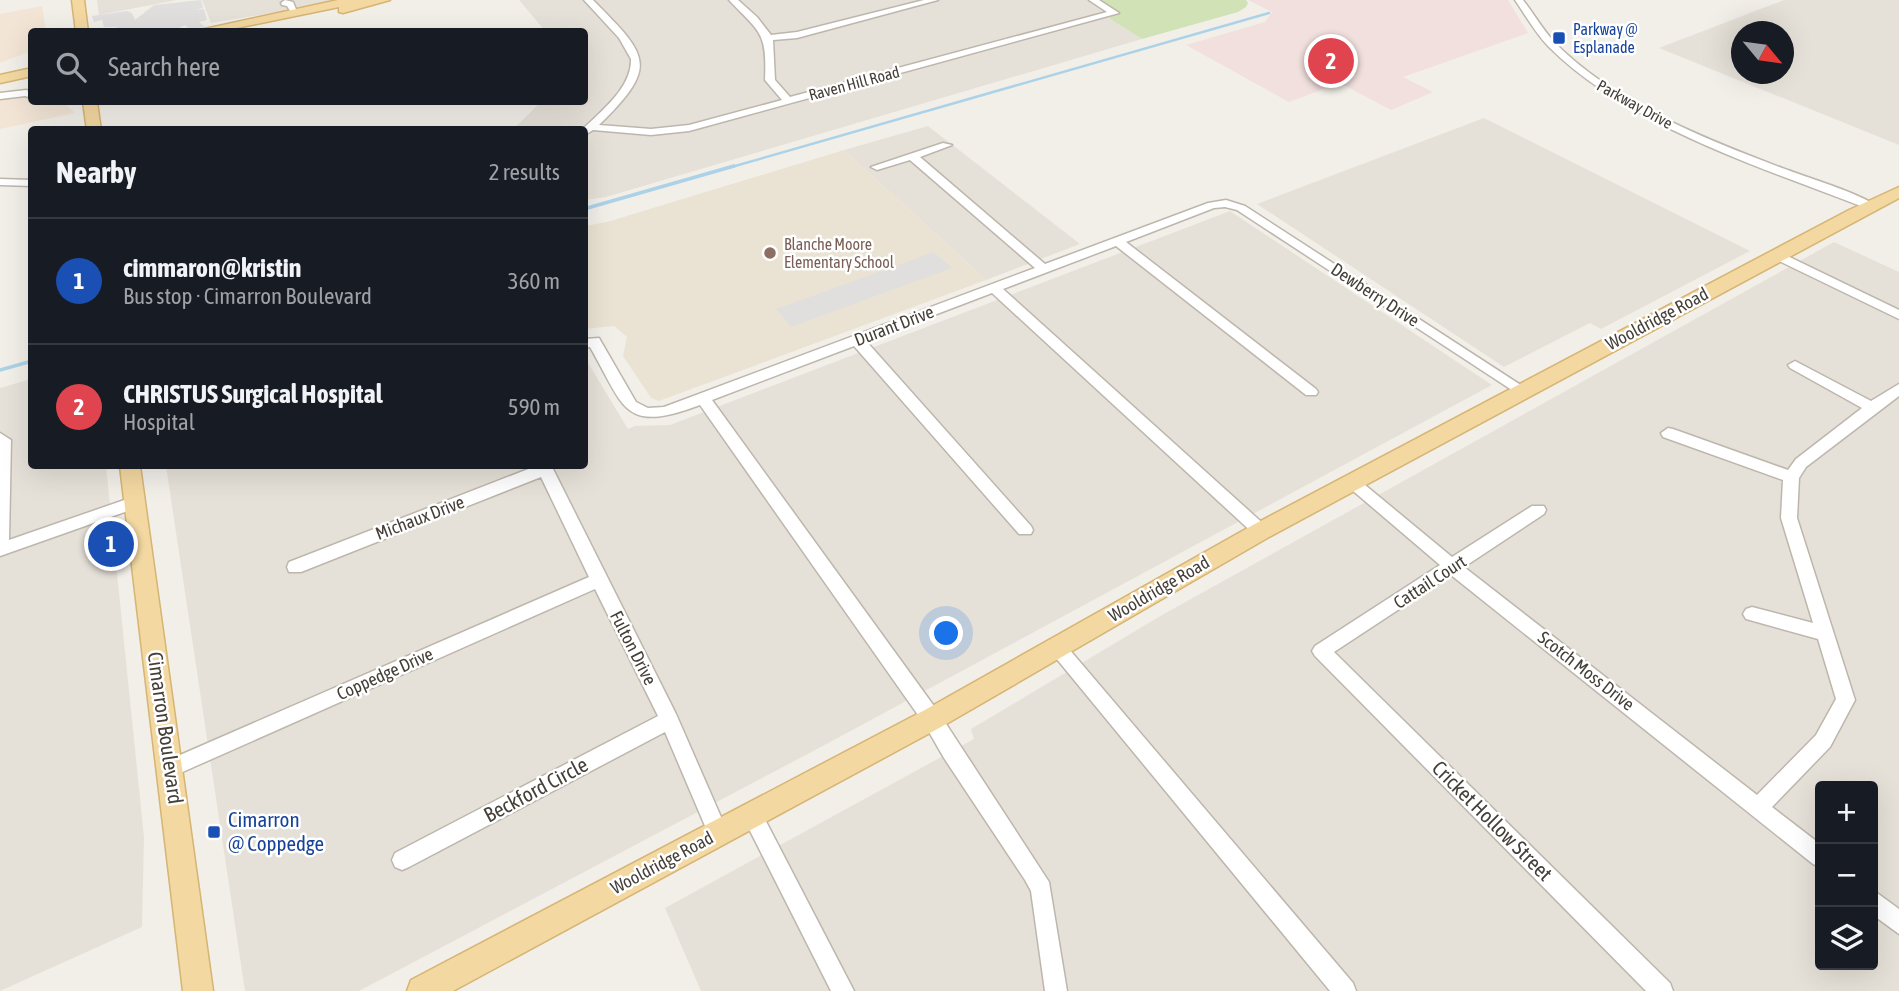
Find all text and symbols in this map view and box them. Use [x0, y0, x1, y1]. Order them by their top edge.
place label: Parkway @ Esplanade [1573, 20, 1638, 57]
north arrow [1731, 21, 1794, 84]
search box [28, 28, 588, 105]
marker: Parkway @ Esplanade [1551, 30, 1567, 46]
pin: 2 [1308, 35, 1354, 87]
icon: search [52, 48, 90, 86]
text: Search here [108, 52, 220, 82]
street label: Raven Hill Road [807, 62, 901, 104]
street label: Parkway Drive [1594, 76, 1676, 133]
text: Nearby [56, 155, 136, 189]
text: 2 results [489, 159, 560, 185]
place label: Blanche Moore Elementary School [784, 235, 895, 272]
marker: Blanche Moore Elementary School [762, 245, 778, 261]
text: cimmaron@kristin [123, 253, 301, 283]
street label: Dewberry Drive [1327, 258, 1423, 331]
text: 1 [74, 268, 84, 294]
text: 360 m [508, 268, 560, 294]
text: Bus stop · Cimarron Boulevard [123, 283, 372, 309]
street label: Wooldridge Road [1602, 283, 1712, 354]
street label: Durant Drive [851, 301, 937, 350]
text: CHRISTUS Surgical Hospital [123, 379, 383, 409]
text: 2 [74, 394, 84, 420]
text: 590 m [508, 394, 560, 420]
text: Hospital [123, 409, 195, 435]
street label: Michaux Drive [372, 491, 467, 544]
pin: 1 [88, 518, 134, 570]
street label: Cattail Court [1390, 550, 1470, 613]
street label: Wooldridge Road [1105, 551, 1213, 626]
street label: Fulton Drive [606, 607, 661, 688]
your location [929, 616, 963, 650]
street label: Scotch Moss Drive [1534, 627, 1639, 715]
street label: Coppedge Drive [333, 643, 436, 704]
street label: Cimarron Boulevard [143, 650, 189, 806]
street label: Beckford Circle [479, 752, 592, 827]
street label: Cricket Hollow Street [1428, 755, 1558, 885]
map controls [1815, 781, 1878, 970]
button: + [1815, 781, 1878, 844]
place label: Cimarron @ Coppedge [228, 807, 324, 855]
marker: Cimarron @ Coppedge [206, 824, 222, 840]
street label: Wooldridge Road [607, 827, 717, 898]
button: − [1815, 844, 1878, 907]
button: layers [1815, 907, 1878, 970]

